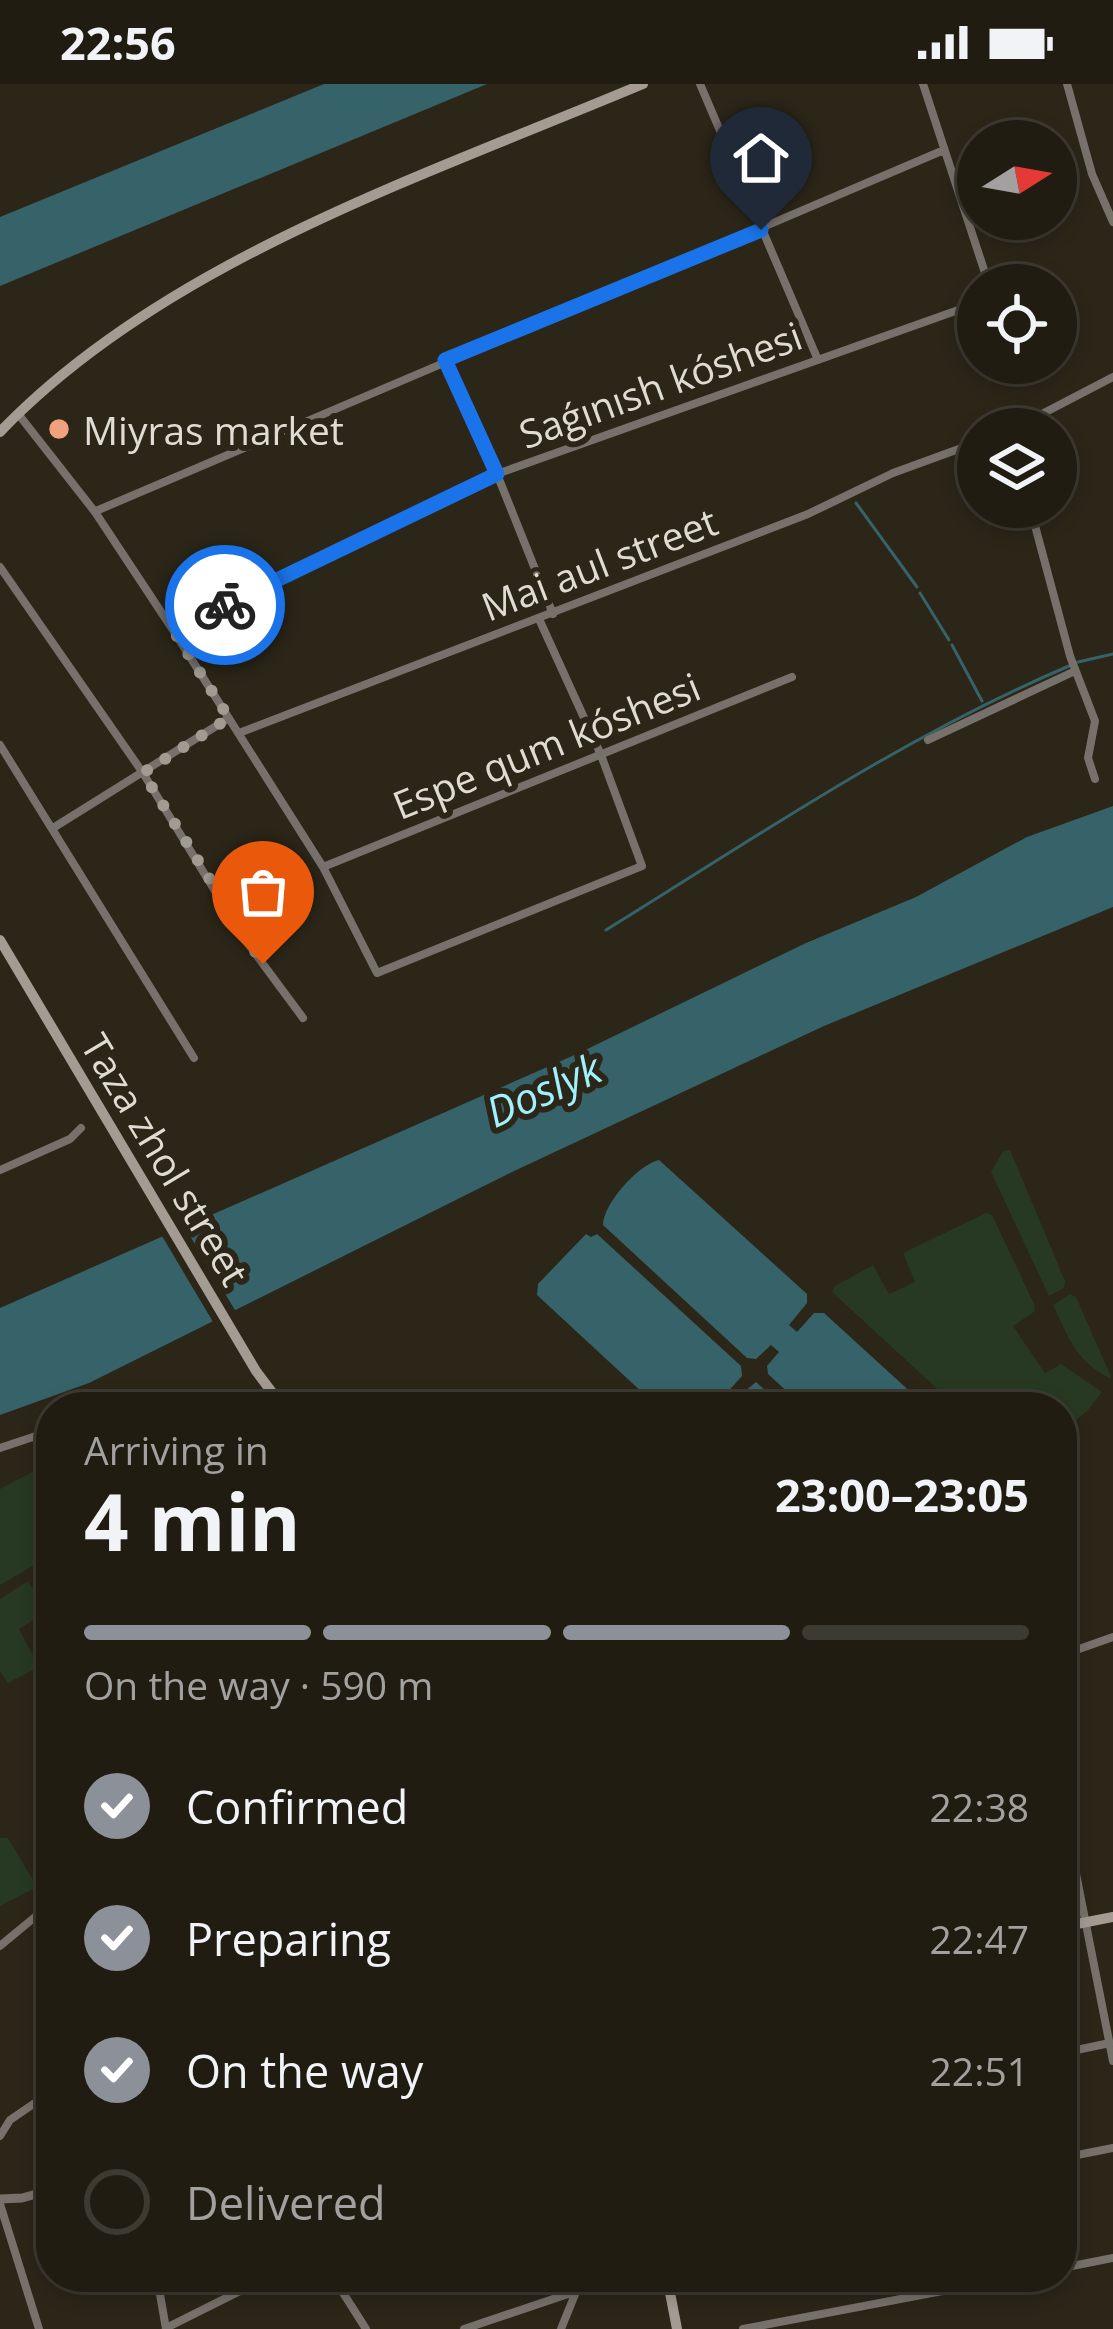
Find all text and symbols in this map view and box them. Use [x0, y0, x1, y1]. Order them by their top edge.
text: 22:56 [60, 12, 176, 73]
pin [710, 107, 812, 230]
north arrow [957, 120, 1077, 240]
map controls [957, 120, 1077, 528]
icon: home [728, 125, 794, 191]
button: locate [957, 264, 1077, 384]
street label: Saǵınısh kóshesi [511, 308, 809, 460]
place label: Miyras market [83, 403, 344, 456]
button: layers [957, 408, 1077, 528]
marker: Miyras market [46, 416, 72, 442]
street label: Mai aul street [474, 494, 724, 632]
courier [165, 545, 285, 665]
icon: bike [192, 572, 258, 638]
street label: Espe qum kóshesi [385, 659, 707, 831]
pin [212, 841, 314, 964]
icon: bag [230, 859, 296, 925]
street label: Taza zhol street [70, 1023, 262, 1295]
water label: Doslyk [476, 1038, 611, 1139]
text: Arriving in [84, 1423, 269, 1476]
text: 23:00–23:05 [775, 1464, 1029, 1525]
text: 4 min [84, 1468, 301, 1574]
text: On the way · 590 m [84, 1658, 433, 1711]
icon: check [84, 1773, 150, 1839]
text: Confirmed [186, 1776, 408, 1837]
text: 22:38 [930, 1780, 1029, 1833]
icon: check [84, 1905, 150, 1971]
text: Preparing [186, 1908, 391, 1969]
text: 22:47 [930, 1912, 1029, 1965]
icon: check [84, 2037, 150, 2103]
text: On the way [186, 2040, 423, 2101]
text: 22:51 [930, 2044, 1029, 2097]
text: Delivered [186, 2172, 386, 2233]

